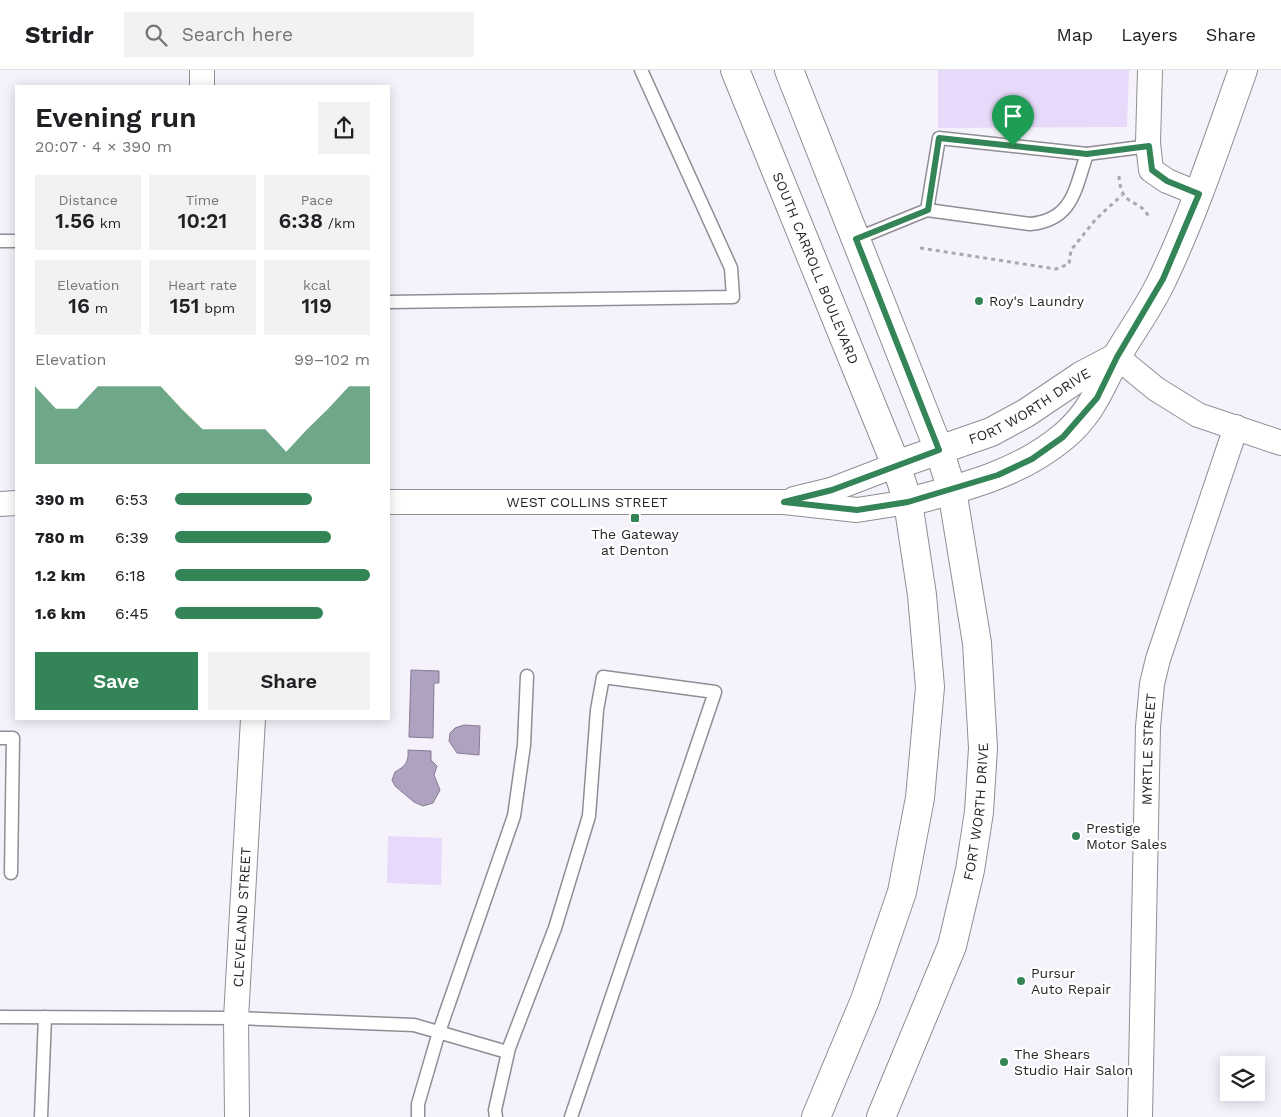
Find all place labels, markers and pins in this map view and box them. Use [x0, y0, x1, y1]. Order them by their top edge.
pin [992, 95, 1034, 146]
place label: Roy's Laundry [989, 293, 1085, 309]
marker: Roy's Laundry [973, 295, 985, 307]
marker: The Gateway at Denton [629, 512, 641, 524]
place label: The Gateway at Denton [591, 526, 680, 558]
place label: Prestige Motor Sales [1086, 820, 1167, 852]
marker: Prestige Motor Sales [1070, 830, 1082, 842]
place label: Pursur Auto Repair [1031, 965, 1111, 997]
marker: Pursur Auto Repair [1015, 975, 1027, 987]
place label: The Shears Studio Hair Salon [1014, 1046, 1133, 1078]
marker: The Shears Studio Hair Salon [998, 1056, 1010, 1068]

